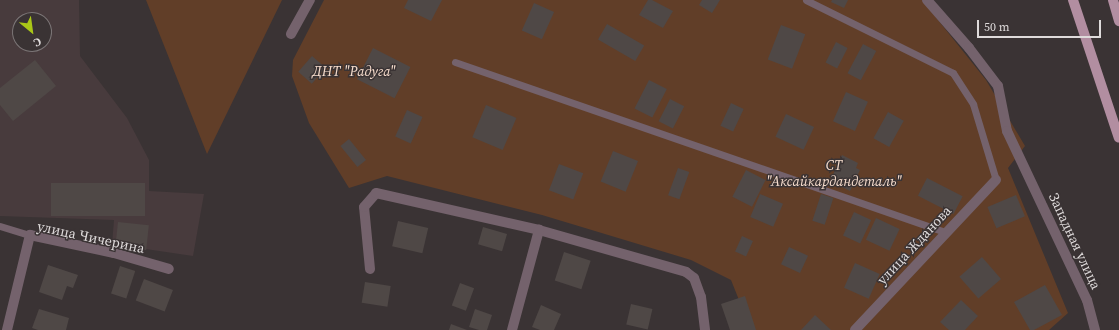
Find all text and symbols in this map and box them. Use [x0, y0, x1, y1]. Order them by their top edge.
north arrow [12, 12, 52, 52]
scale bar [979, 12, 1103, 38]
text: 50 m [984, 19, 1010, 35]
text: С [31, 34, 44, 50]
park label: ДНТ "Радуга" [312, 63, 396, 79]
park label: СТ "Аксайкардандеталь" [766, 157, 902, 190]
street label: Западная улица [1045, 190, 1105, 292]
street label: улица Жданова [873, 202, 955, 288]
street label: улица Чичерина [36, 217, 146, 257]

